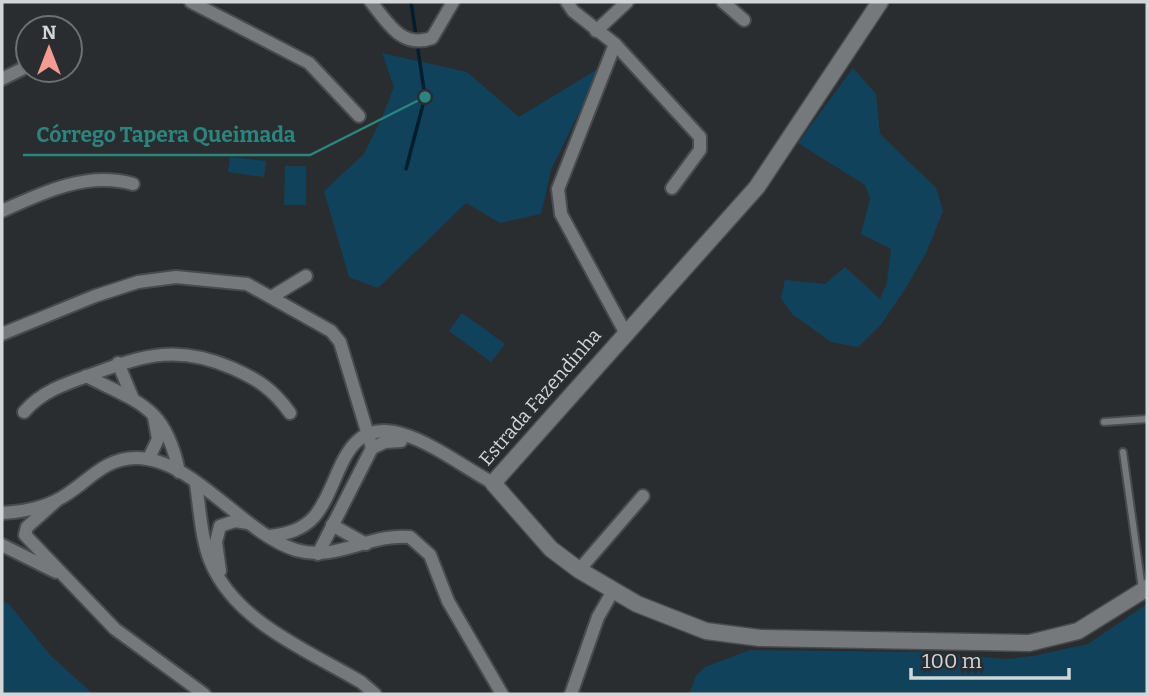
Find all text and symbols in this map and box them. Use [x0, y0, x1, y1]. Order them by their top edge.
north arrow [14, 14, 84, 84]
text: N [42, 21, 57, 44]
callout: Córrego Tapera Queimada [23, 113, 310, 155]
text: Córrego Tapera Queimada [36, 122, 296, 148]
street label: Estrada Fazendinha [474, 323, 606, 470]
scale bar [911, 636, 1068, 680]
text: 100 m [922, 648, 982, 674]

